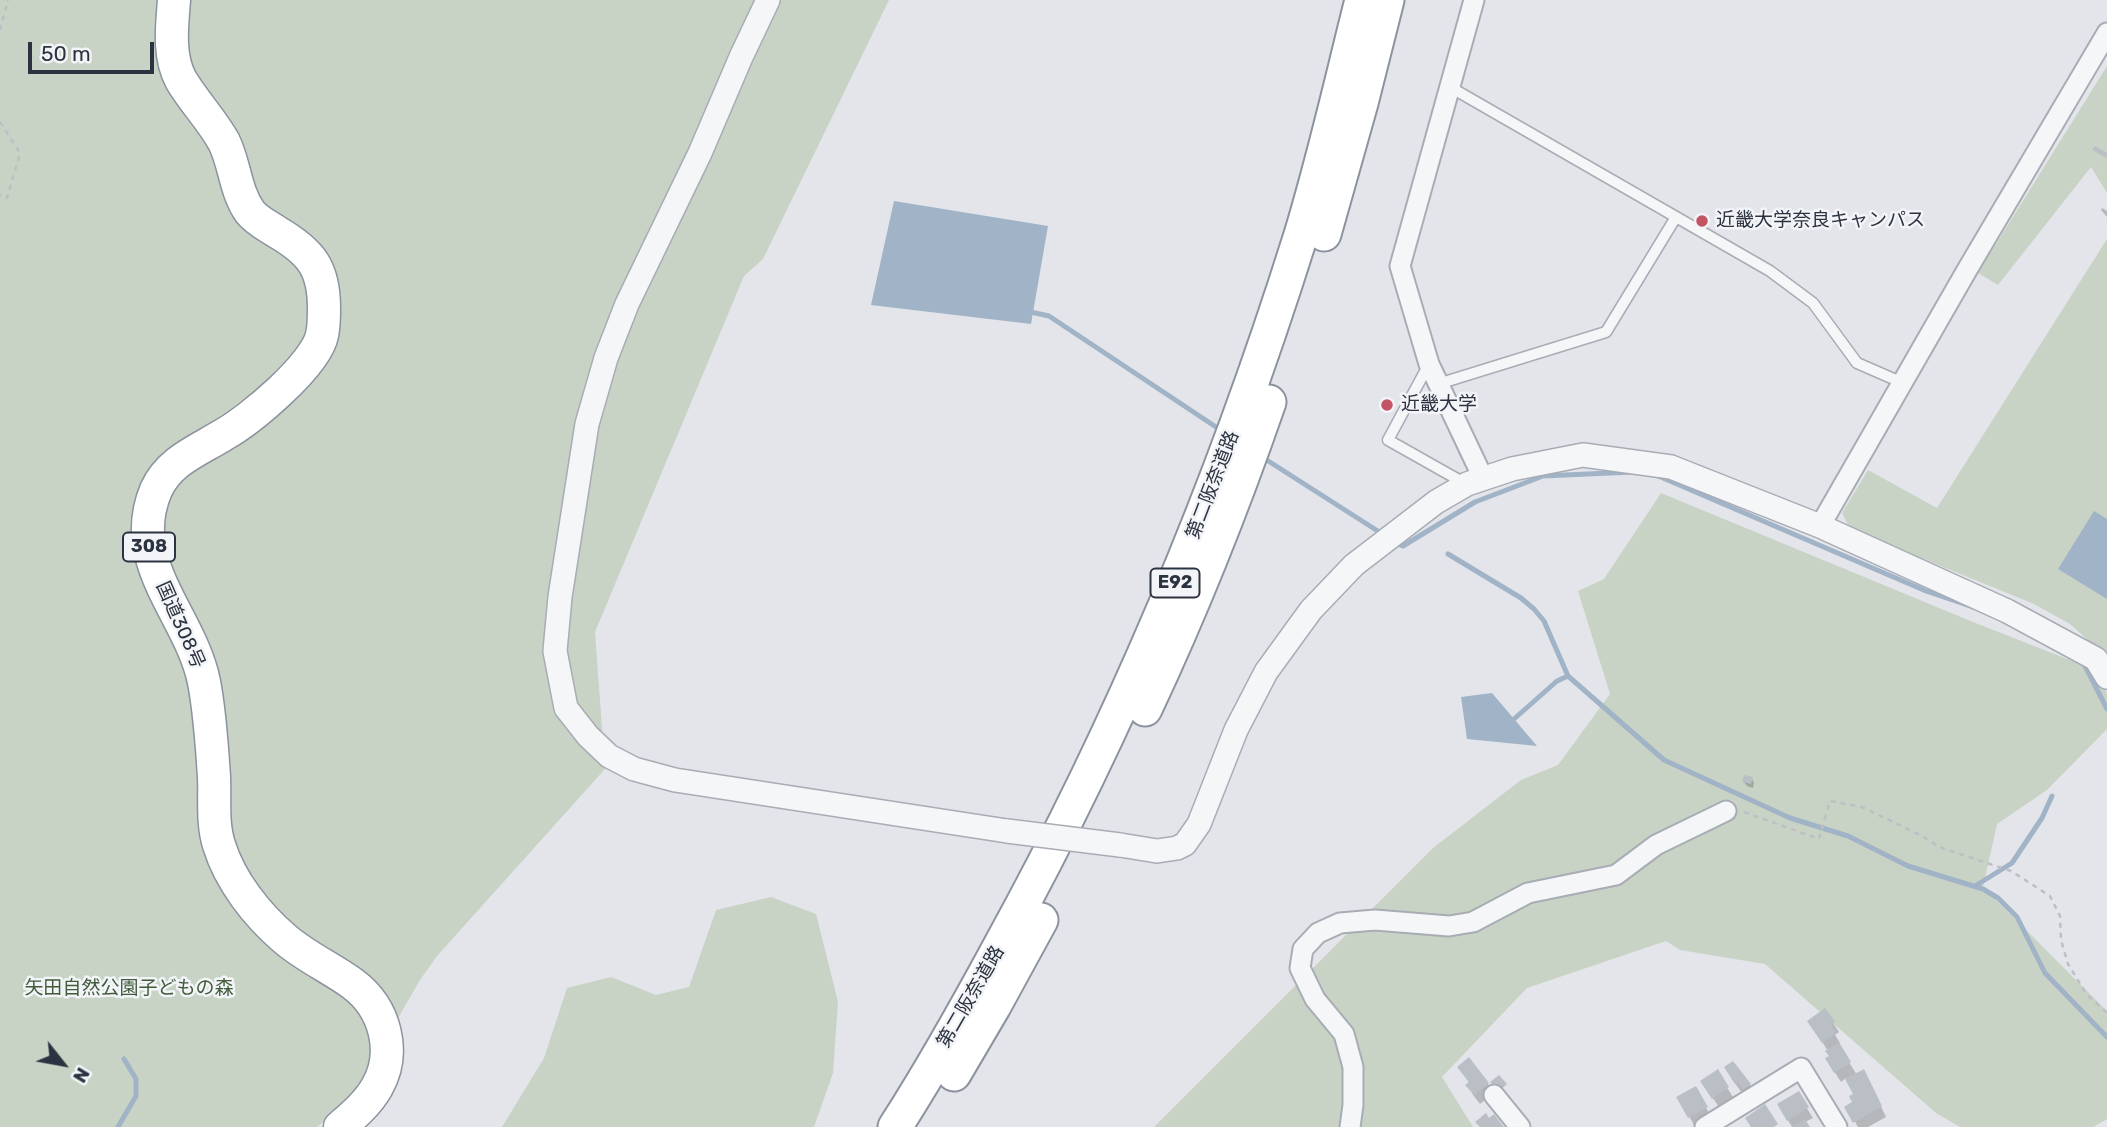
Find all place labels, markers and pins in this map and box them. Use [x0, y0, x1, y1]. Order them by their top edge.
place label: 近畿大学奈良キャンパス [1716, 210, 1925, 232]
marker: 近畿大学奈良キャンパス [1694, 213, 1710, 229]
place label: 近畿大学 [1401, 394, 1477, 416]
marker: 近畿大学 [1379, 397, 1395, 413]

